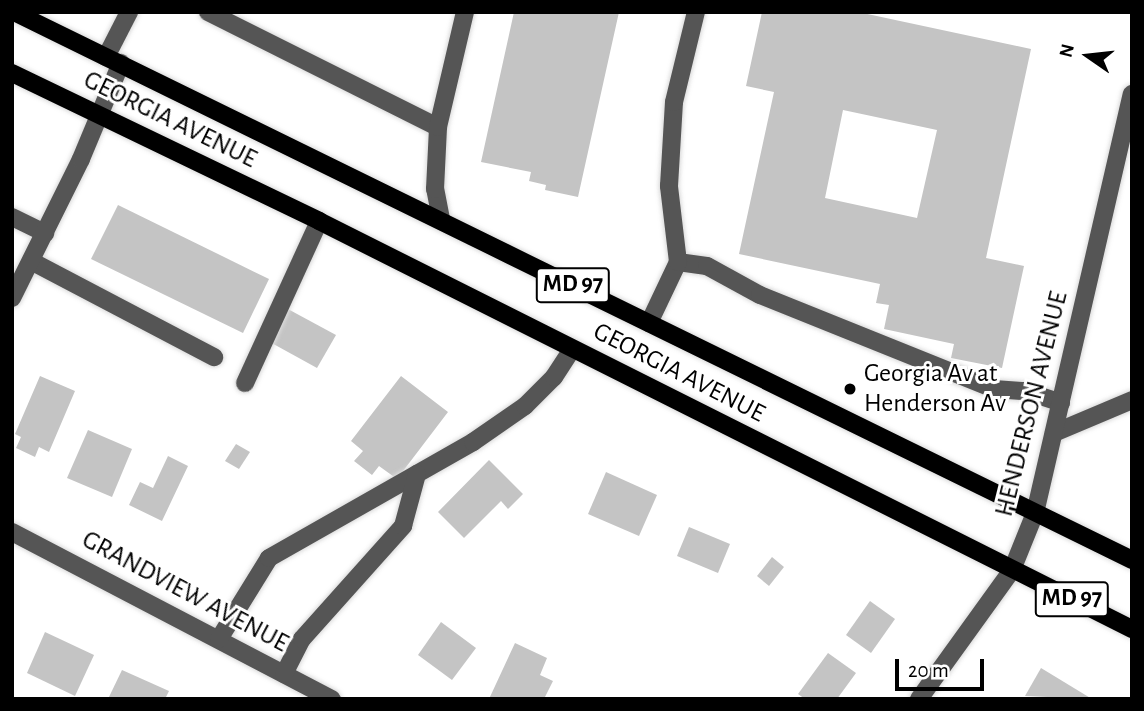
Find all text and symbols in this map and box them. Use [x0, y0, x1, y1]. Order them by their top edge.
north arrow [1053, 21, 1123, 91]
text: N [1056, 42, 1078, 60]
street label: GEORGIA AVENUE [78, 65, 262, 175]
road number: MD 97 [534, 264, 612, 306]
street label: HENDERSON AVENUE [989, 288, 1075, 520]
street label: GEORGIA AVENUE [588, 316, 770, 430]
place label: Georgia Av at Henderson Av [864, 358, 1006, 420]
marker: Georgia Av at Henderson Av [842, 381, 858, 397]
street label: GRANDVIEW AVENUE [77, 524, 293, 660]
road number: MD 97 [1034, 578, 1110, 620]
scale bar [899, 644, 988, 688]
text: 20 m [908, 660, 949, 681]

